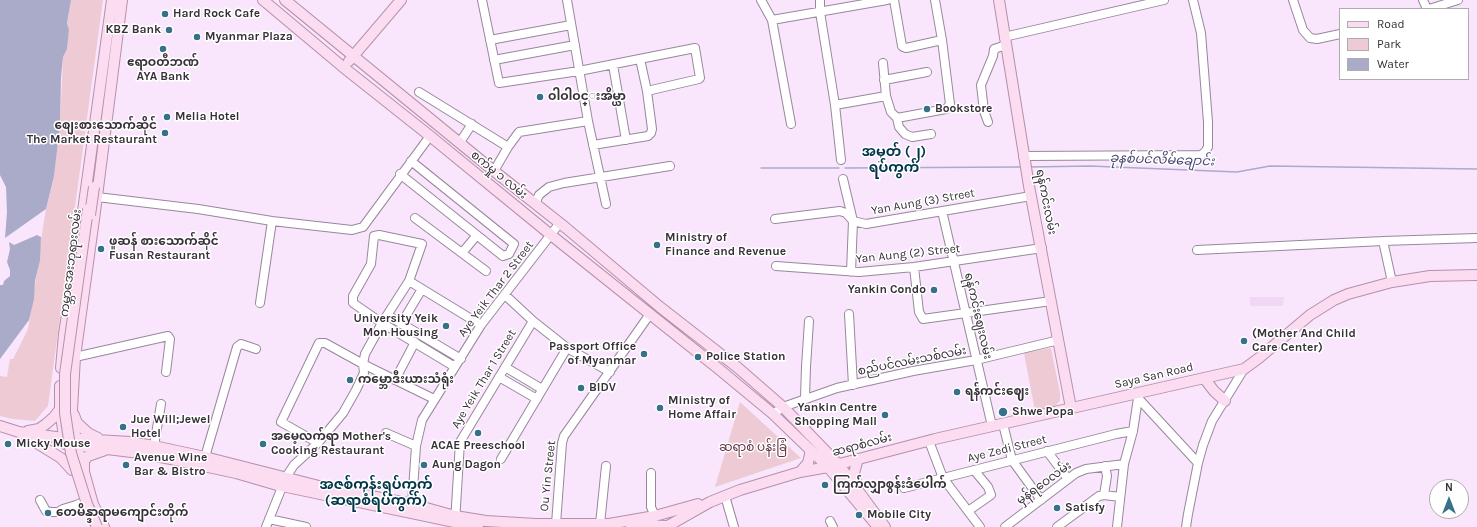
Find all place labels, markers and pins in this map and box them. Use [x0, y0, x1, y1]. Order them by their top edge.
place label: Hard Rock Cafe [173, 7, 260, 21]
marker: Hard Rock Cafe [160, 9, 170, 19]
place label: KBZ Bank [105, 23, 161, 37]
marker: KBZ Bank [164, 25, 174, 35]
place label: Myanmar Plaza [205, 30, 293, 44]
marker: Myanmar Plaza [192, 32, 202, 42]
marker: ဧရာဝတီဘဏ် AYA Bank [158, 44, 168, 54]
place label: ဧရာဝတီဘဏ် AYA Bank [127, 56, 199, 84]
place label: ဝါဝါဝင္းအိမ္ယာ [548, 90, 626, 104]
marker: ဝါဝါဝင္းအိမ္ယာ [535, 92, 545, 102]
place label: Bookstore [935, 102, 992, 116]
marker: Bookstore [922, 104, 932, 114]
place label: Melia Hotel [175, 110, 240, 124]
marker: Melia Hotel [162, 112, 172, 122]
place label: စျေးစားသောက်ဆိုင် The Market Restaurant [27, 119, 157, 147]
marker: စျေးစားသောက်ဆိုင် The Market Restaurant [160, 128, 170, 138]
place label: Ministry of Finance and Revenue [665, 231, 786, 259]
place label: ဖူဆန် စားသောက်ဆိုင် Fusan Restaurant [109, 235, 219, 263]
marker: Ministry of Finance and Revenue [652, 240, 662, 250]
marker: ဖူဆန် စားသောက်ဆိုင် Fusan Restaurant [96, 244, 106, 254]
place label: Yankin Condo [848, 283, 926, 297]
marker: Yankin Condo [929, 285, 939, 295]
place label: University Yeik Mon Housing [353, 312, 438, 340]
marker: University Yeik Mon Housing [441, 321, 451, 331]
place label: (Mother And Child Care Center) [1252, 327, 1356, 355]
marker: (Mother And Child Care Center) [1239, 336, 1249, 346]
place label: Passport Office of Myanmar [549, 340, 636, 368]
marker: Passport Office of Myanmar [639, 349, 649, 359]
place label: Police Station [706, 350, 785, 364]
marker: Police Station [693, 352, 703, 362]
place label: ကမ္ဘောဒီးယားသံရုံး [358, 373, 454, 387]
marker: ကမ္ဘောဒီးယားသံရုံး [345, 375, 355, 385]
place label: BIDV [589, 381, 616, 395]
marker: BIDV [576, 383, 586, 393]
place label: ရန်ကင်းဈေး [965, 385, 1029, 399]
marker: ရန်ကင်းဈေး [952, 387, 962, 397]
place label: Ministry of Home Affair [668, 394, 736, 422]
place label: Yankin Centre Shopping Mall [794, 401, 877, 429]
marker: Ministry of Home Affair [655, 403, 665, 413]
place label: Shwe Popa [1012, 405, 1074, 419]
marker: Shwe Popa [997, 406, 1009, 418]
marker: Yankin Centre Shopping Mall [880, 410, 890, 420]
place label: Jue Will;Jewel Hotel [131, 413, 210, 441]
marker: Jue Will;Jewel Hotel [118, 422, 128, 432]
marker: ACAE Preeschool [473, 428, 483, 438]
place label: အမေ့လက်ရာ Mother's Cooking Restaurant [271, 430, 391, 458]
place label: Micky Mouse [16, 437, 90, 451]
marker: Micky Mouse [3, 439, 13, 449]
marker: အမေ့လက်ရာ Mother's Cooking Restaurant [258, 439, 268, 449]
place label: ACAE Preeschool [431, 439, 525, 453]
place label: Avenue Wine Bar & Bistro [134, 451, 207, 479]
place label: Aung Dagon [432, 458, 501, 472]
marker: Avenue Wine Bar & Bistro [121, 460, 131, 470]
marker: Aung Dagon [419, 460, 429, 470]
place label: ကြက်လျှာစွန်းဒံပေါက် [833, 478, 947, 492]
marker: ကြက်လျှာစွန်းဒံပေါက် [820, 480, 830, 490]
place label: Satisfy [1065, 501, 1105, 515]
marker: Satisfy [1052, 503, 1062, 513]
place label: တေမိန္ဒာရာမကျောင်းတိုက် [56, 506, 188, 520]
marker: တေမိန္ဒာရာမကျောင်းတိုက် [43, 508, 53, 518]
place label: Mobile City [867, 508, 931, 522]
marker: Mobile City [854, 510, 864, 520]

